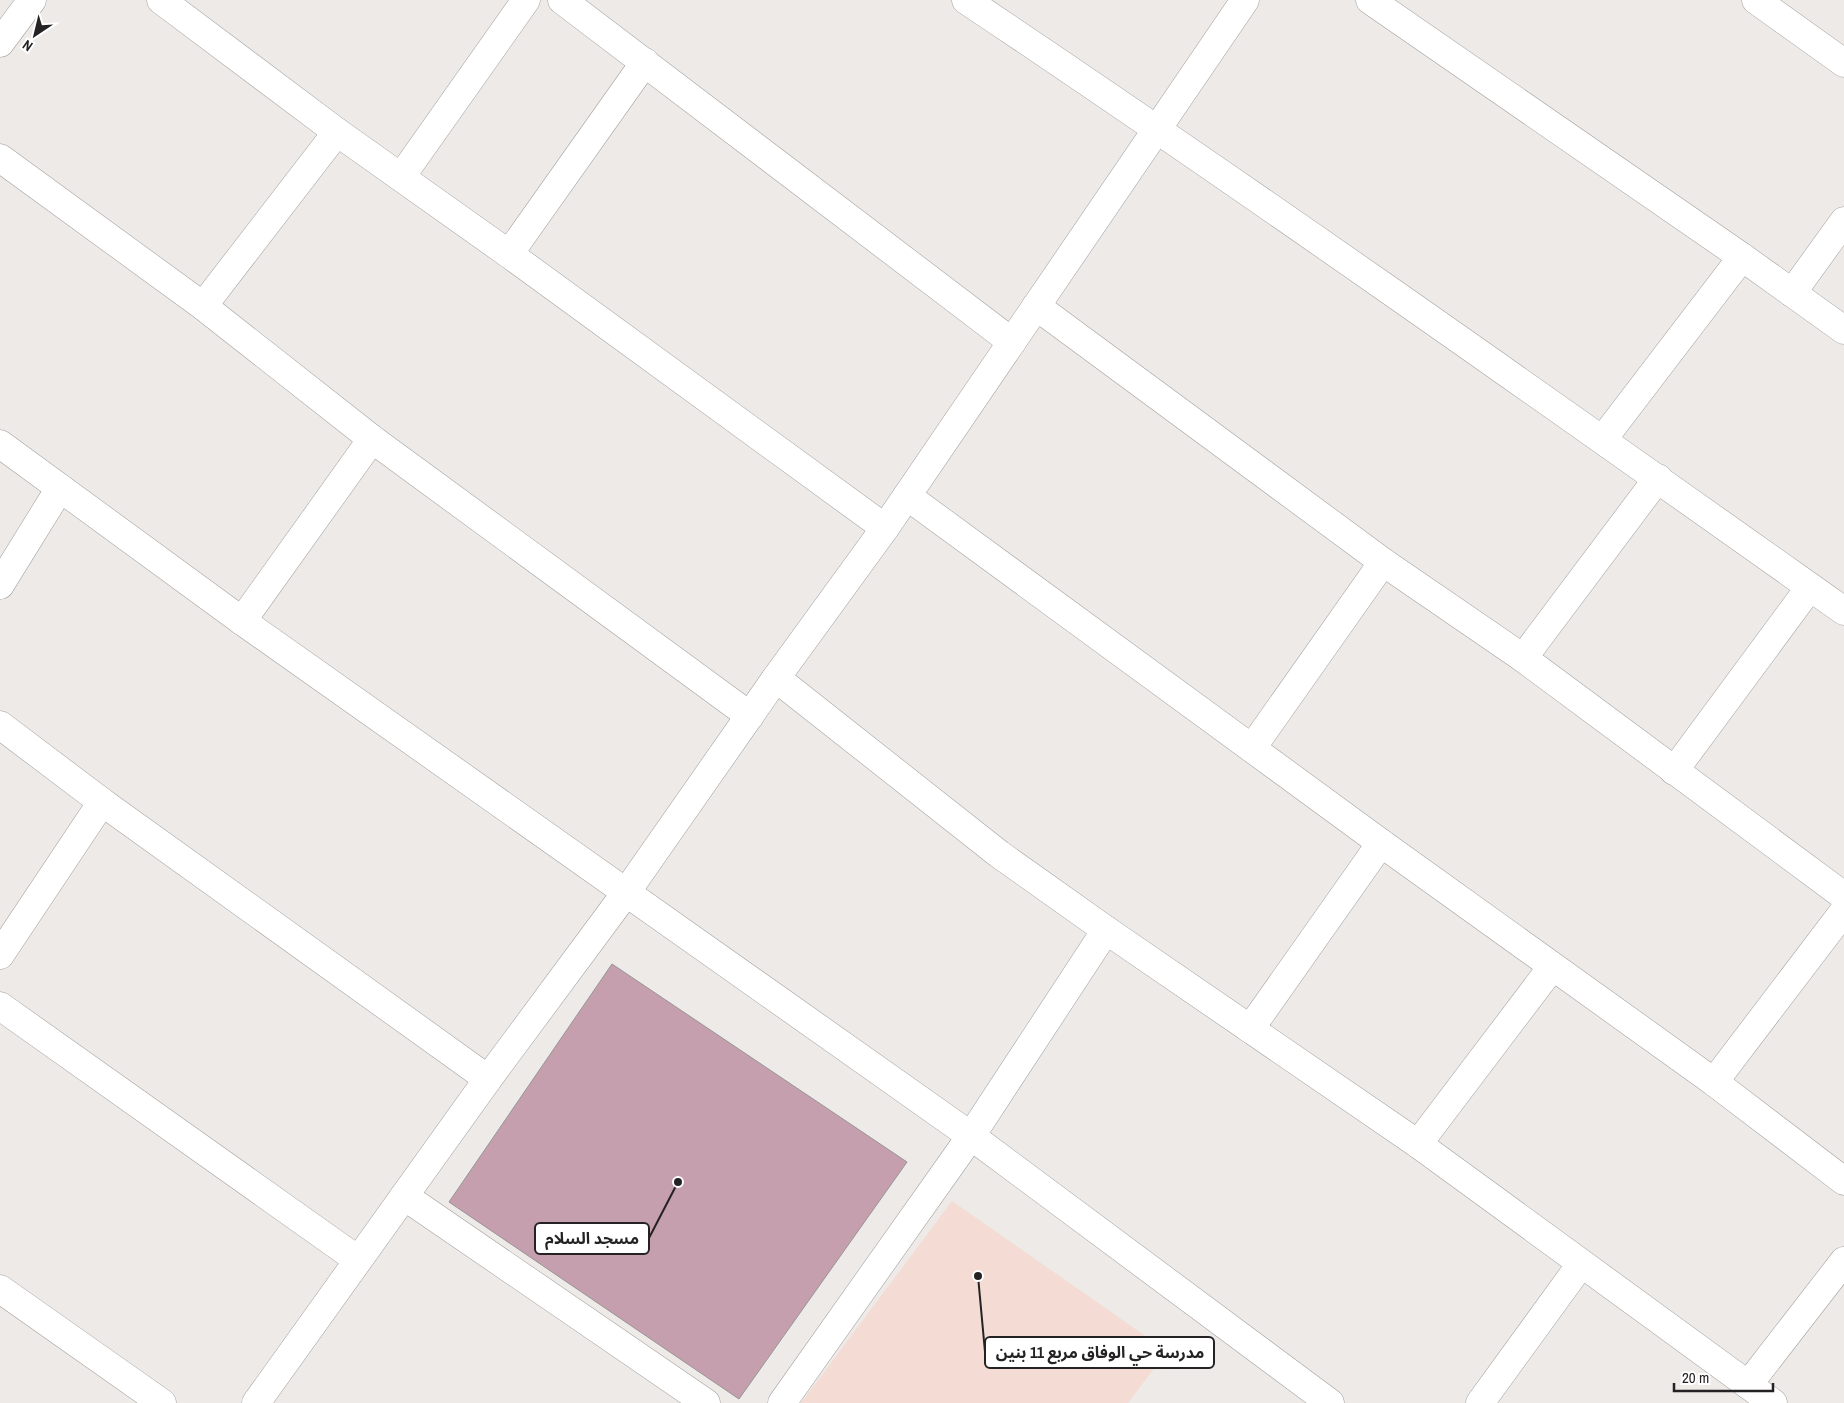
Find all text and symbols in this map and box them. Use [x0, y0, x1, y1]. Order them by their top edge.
north arrow [10, 10, 60, 60]
text: N [19, 36, 36, 55]
callout: مسجد السلام [535, 1223, 649, 1254]
text: مسجد السلام [545, 1227, 639, 1250]
callout: مدرسة حي الوفاق مربع 11 بنين [985, 1337, 1214, 1368]
text: مدرسة حي الوفاق مربع 11 بنين [996, 1341, 1204, 1366]
scale bar [1674, 1360, 1773, 1392]
text: 20 m [1682, 1367, 1709, 1388]

